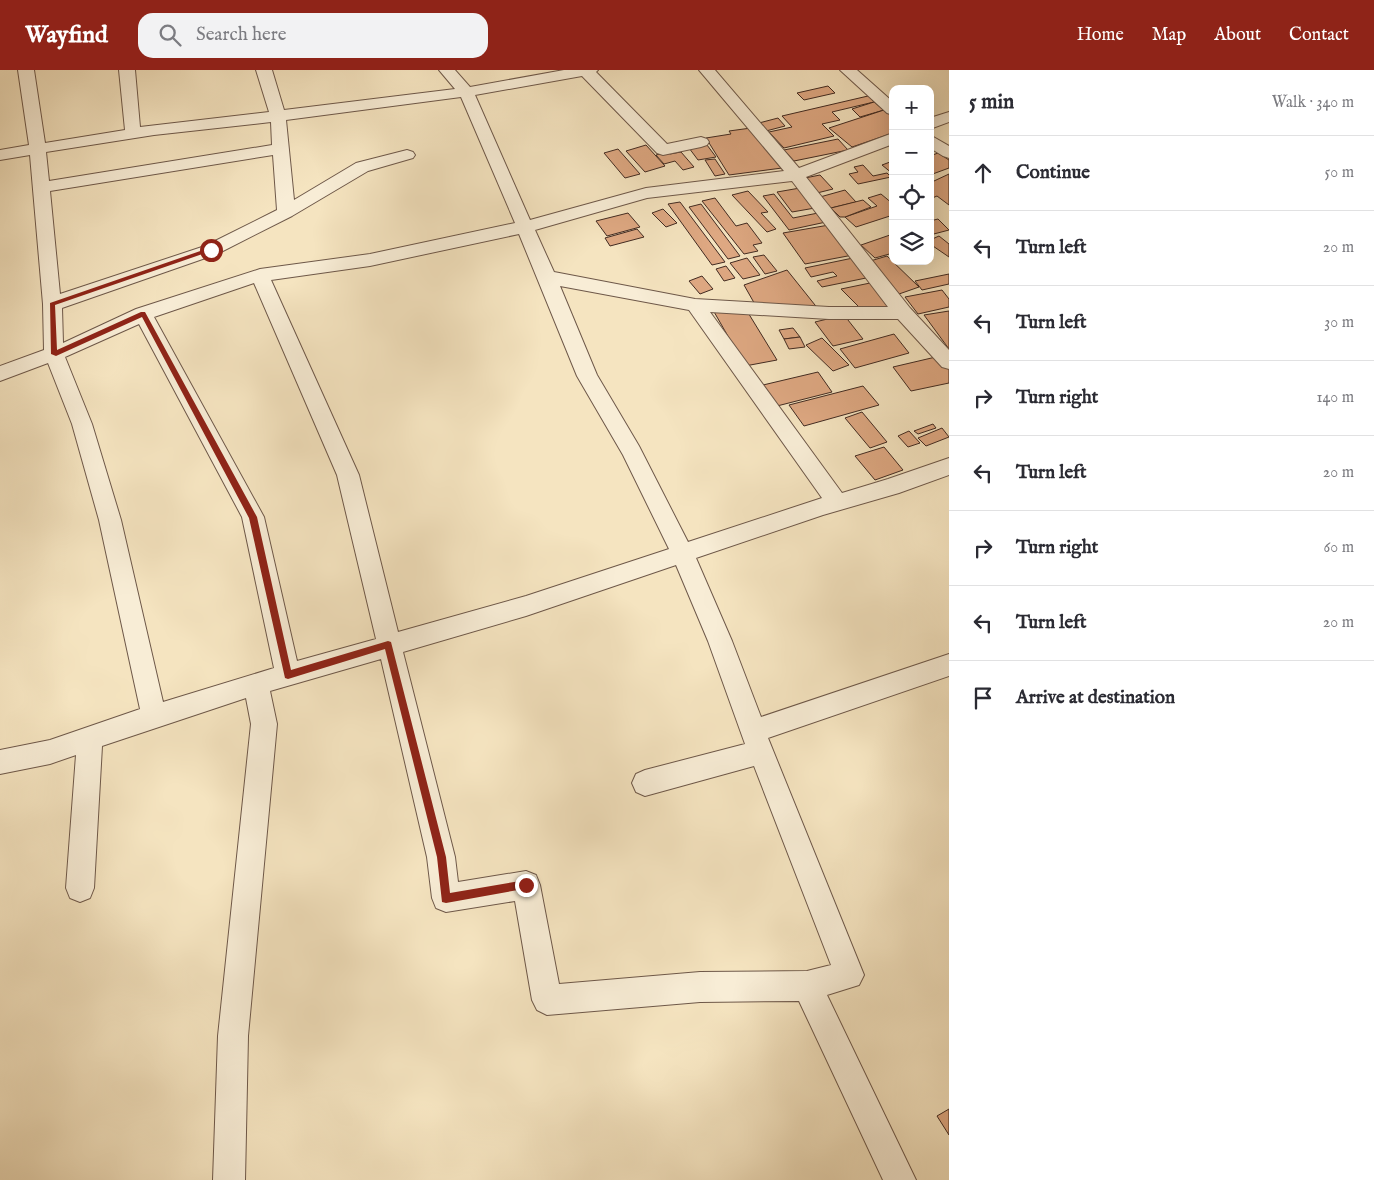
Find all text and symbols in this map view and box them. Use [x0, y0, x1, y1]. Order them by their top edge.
search box [138, 13, 488, 58]
text: Wayfind [25, 20, 108, 51]
icon: search [156, 21, 184, 49]
text: Search here [196, 23, 286, 47]
text: Home [1077, 24, 1124, 47]
text: Map [1152, 24, 1186, 47]
text: About [1214, 24, 1261, 47]
text: Contact [1289, 24, 1349, 47]
map controls [889, 85, 934, 265]
button: + [889, 85, 934, 130]
text: 5 min [969, 89, 1014, 116]
text: Walk · 340 m [1272, 93, 1354, 113]
button: − [889, 130, 934, 175]
icon: ahead [969, 159, 997, 187]
text: Continue [1016, 161, 1090, 185]
text: 50 m [1325, 163, 1354, 183]
button: locate [889, 175, 934, 220]
button: layers [889, 220, 934, 265]
icon: left [969, 234, 997, 262]
text: Turn left [1016, 236, 1087, 260]
text: 20 m [1323, 238, 1354, 258]
route start [200, 239, 223, 262]
icon: left [969, 309, 997, 337]
text: Turn left [1016, 311, 1087, 335]
text: 30 m [1324, 313, 1354, 333]
icon: right [969, 384, 997, 412]
text: Turn right [1016, 386, 1098, 410]
text: 140 m [1316, 388, 1354, 408]
icon: left [969, 459, 997, 487]
text: Turn left [1016, 461, 1087, 485]
text: 20 m [1323, 463, 1354, 483]
icon: right [969, 534, 997, 562]
text: Turn right [1016, 536, 1098, 560]
text: 60 m [1324, 538, 1354, 558]
icon: left [969, 609, 997, 637]
text: Turn left [1016, 611, 1087, 635]
text: 20 m [1323, 613, 1354, 633]
icon: arrive [969, 684, 997, 712]
text: Arrive at destination [1016, 686, 1175, 710]
route end [515, 874, 538, 897]

